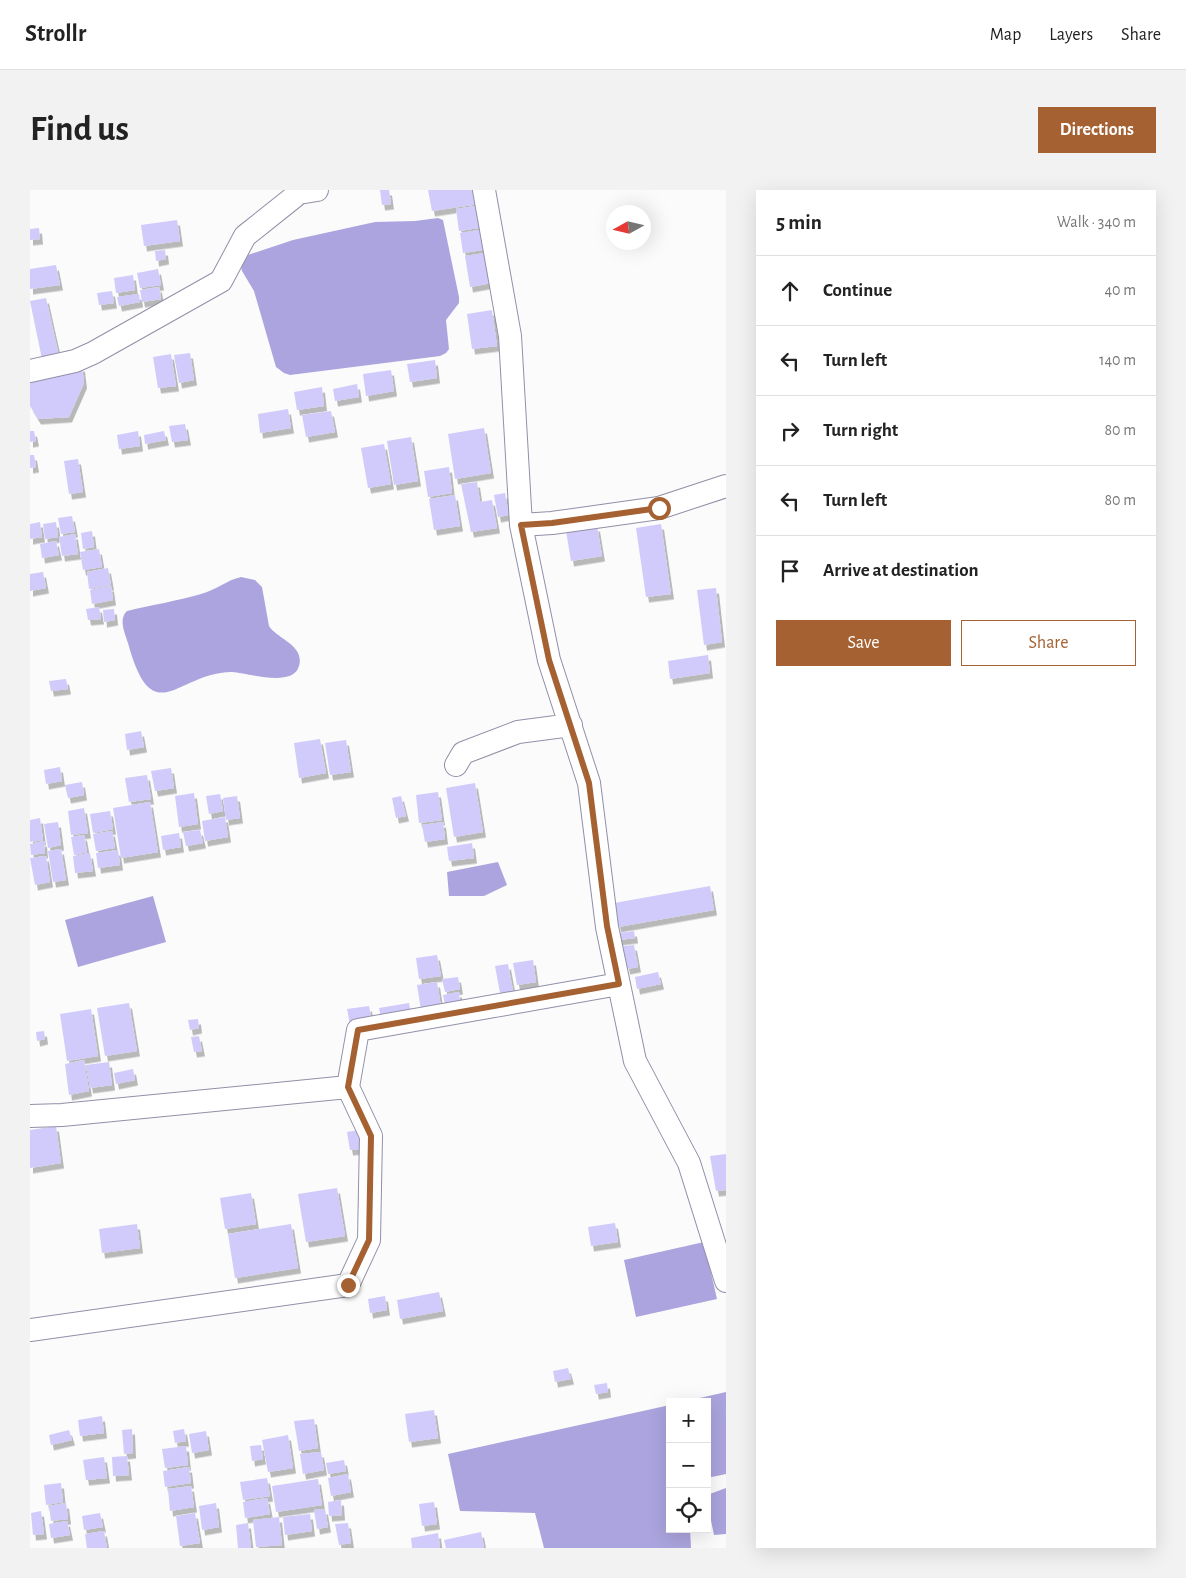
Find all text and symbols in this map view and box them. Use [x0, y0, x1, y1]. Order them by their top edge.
text: Strollr [25, 22, 86, 46]
text: Map [990, 26, 1021, 44]
text: Layers [1049, 26, 1093, 44]
text: Share [1121, 26, 1161, 44]
button: Directions [1038, 107, 1156, 153]
text: Find us [30, 112, 129, 147]
north arrow [606, 205, 651, 250]
text: 5 min [776, 212, 822, 233]
text: Walk · 340 m [1057, 214, 1136, 230]
icon: ahead [776, 277, 804, 305]
text: Continue [823, 281, 892, 300]
text: 40 m [1104, 282, 1136, 298]
icon: left [776, 347, 804, 375]
text: Turn left [823, 351, 887, 370]
text: 140 m [1099, 352, 1136, 368]
icon: right [776, 417, 804, 445]
text: Turn right [823, 421, 898, 440]
text: 80 m [1105, 422, 1136, 438]
icon: left [776, 487, 804, 515]
text: Turn left [823, 491, 887, 510]
text: 80 m [1105, 492, 1136, 508]
route start [648, 497, 671, 520]
icon: arrive [776, 557, 804, 585]
text: Arrive at destination [823, 561, 979, 580]
button: Save [776, 620, 951, 666]
button: Share [961, 620, 1136, 666]
route end [337, 1274, 360, 1297]
map controls [666, 1398, 711, 1533]
button: + [666, 1398, 711, 1443]
button: − [666, 1443, 711, 1488]
button: locate [666, 1488, 711, 1533]

